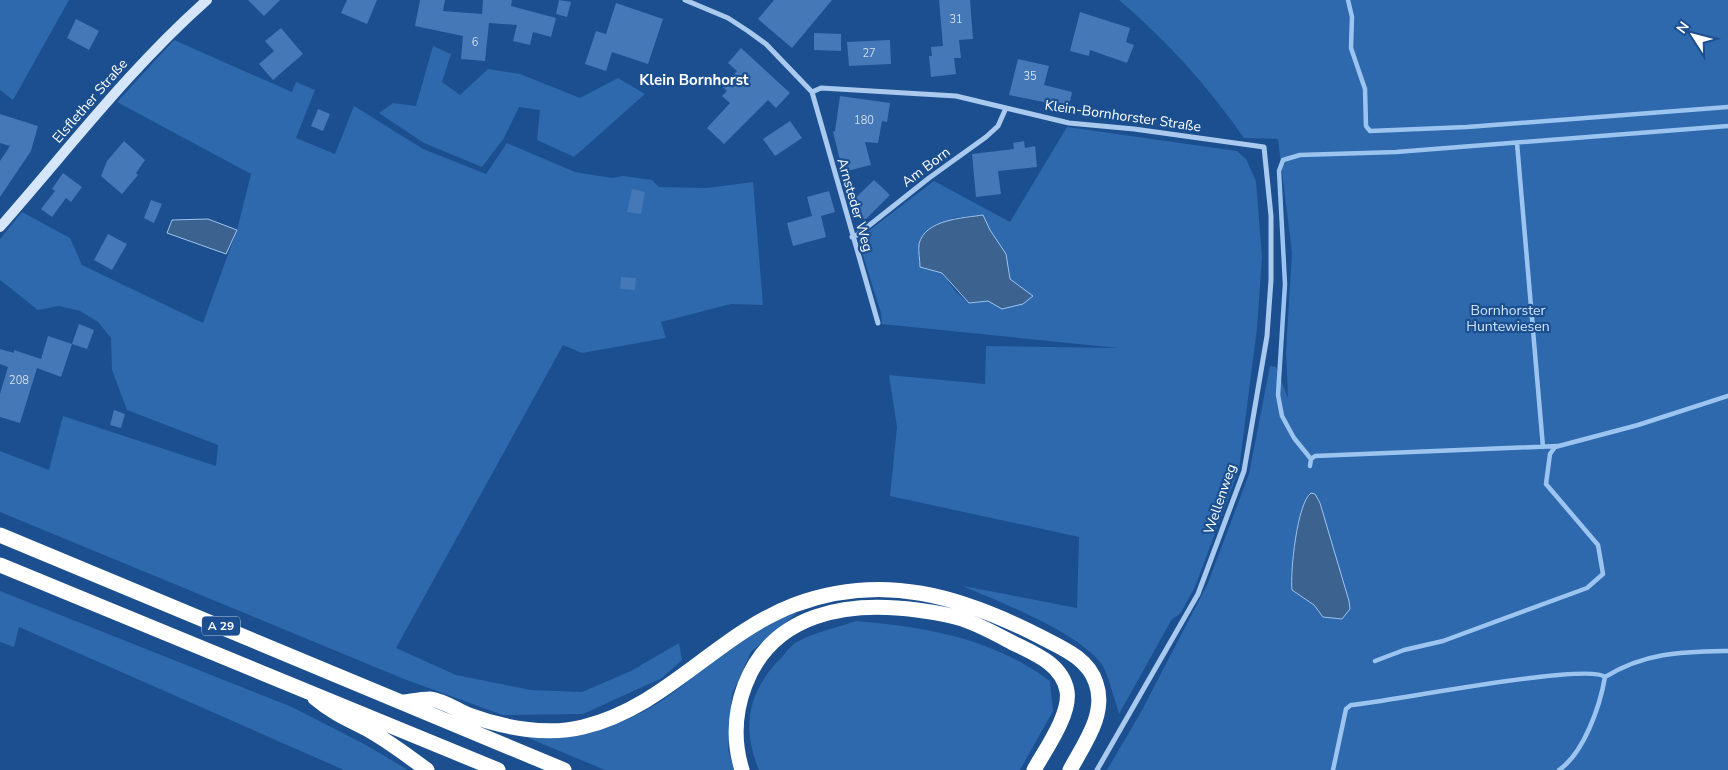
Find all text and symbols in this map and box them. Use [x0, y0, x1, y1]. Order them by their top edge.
north arrow [1668, 10, 1718, 60]
house number: 31 [949, 12, 963, 27]
text: N [1672, 18, 1694, 37]
house number: 6 [472, 35, 479, 50]
house number: 27 [862, 46, 876, 61]
street label: Elsflether Straße [48, 55, 132, 147]
house number: 35 [1023, 69, 1037, 84]
district label: Klein Bornhorst [639, 70, 749, 90]
street label: Klein-Bornhorster Straße [1044, 96, 1202, 136]
house number: 180 [854, 113, 874, 128]
street label: Am Born [898, 143, 954, 191]
street label: Arnsteder Weg [833, 156, 877, 254]
park label: Bornhorster Huntewiesen [1466, 301, 1550, 336]
house number: 208 [9, 373, 29, 388]
street label: Wellenweg [1199, 461, 1241, 537]
road number: A 29 [202, 616, 240, 636]

